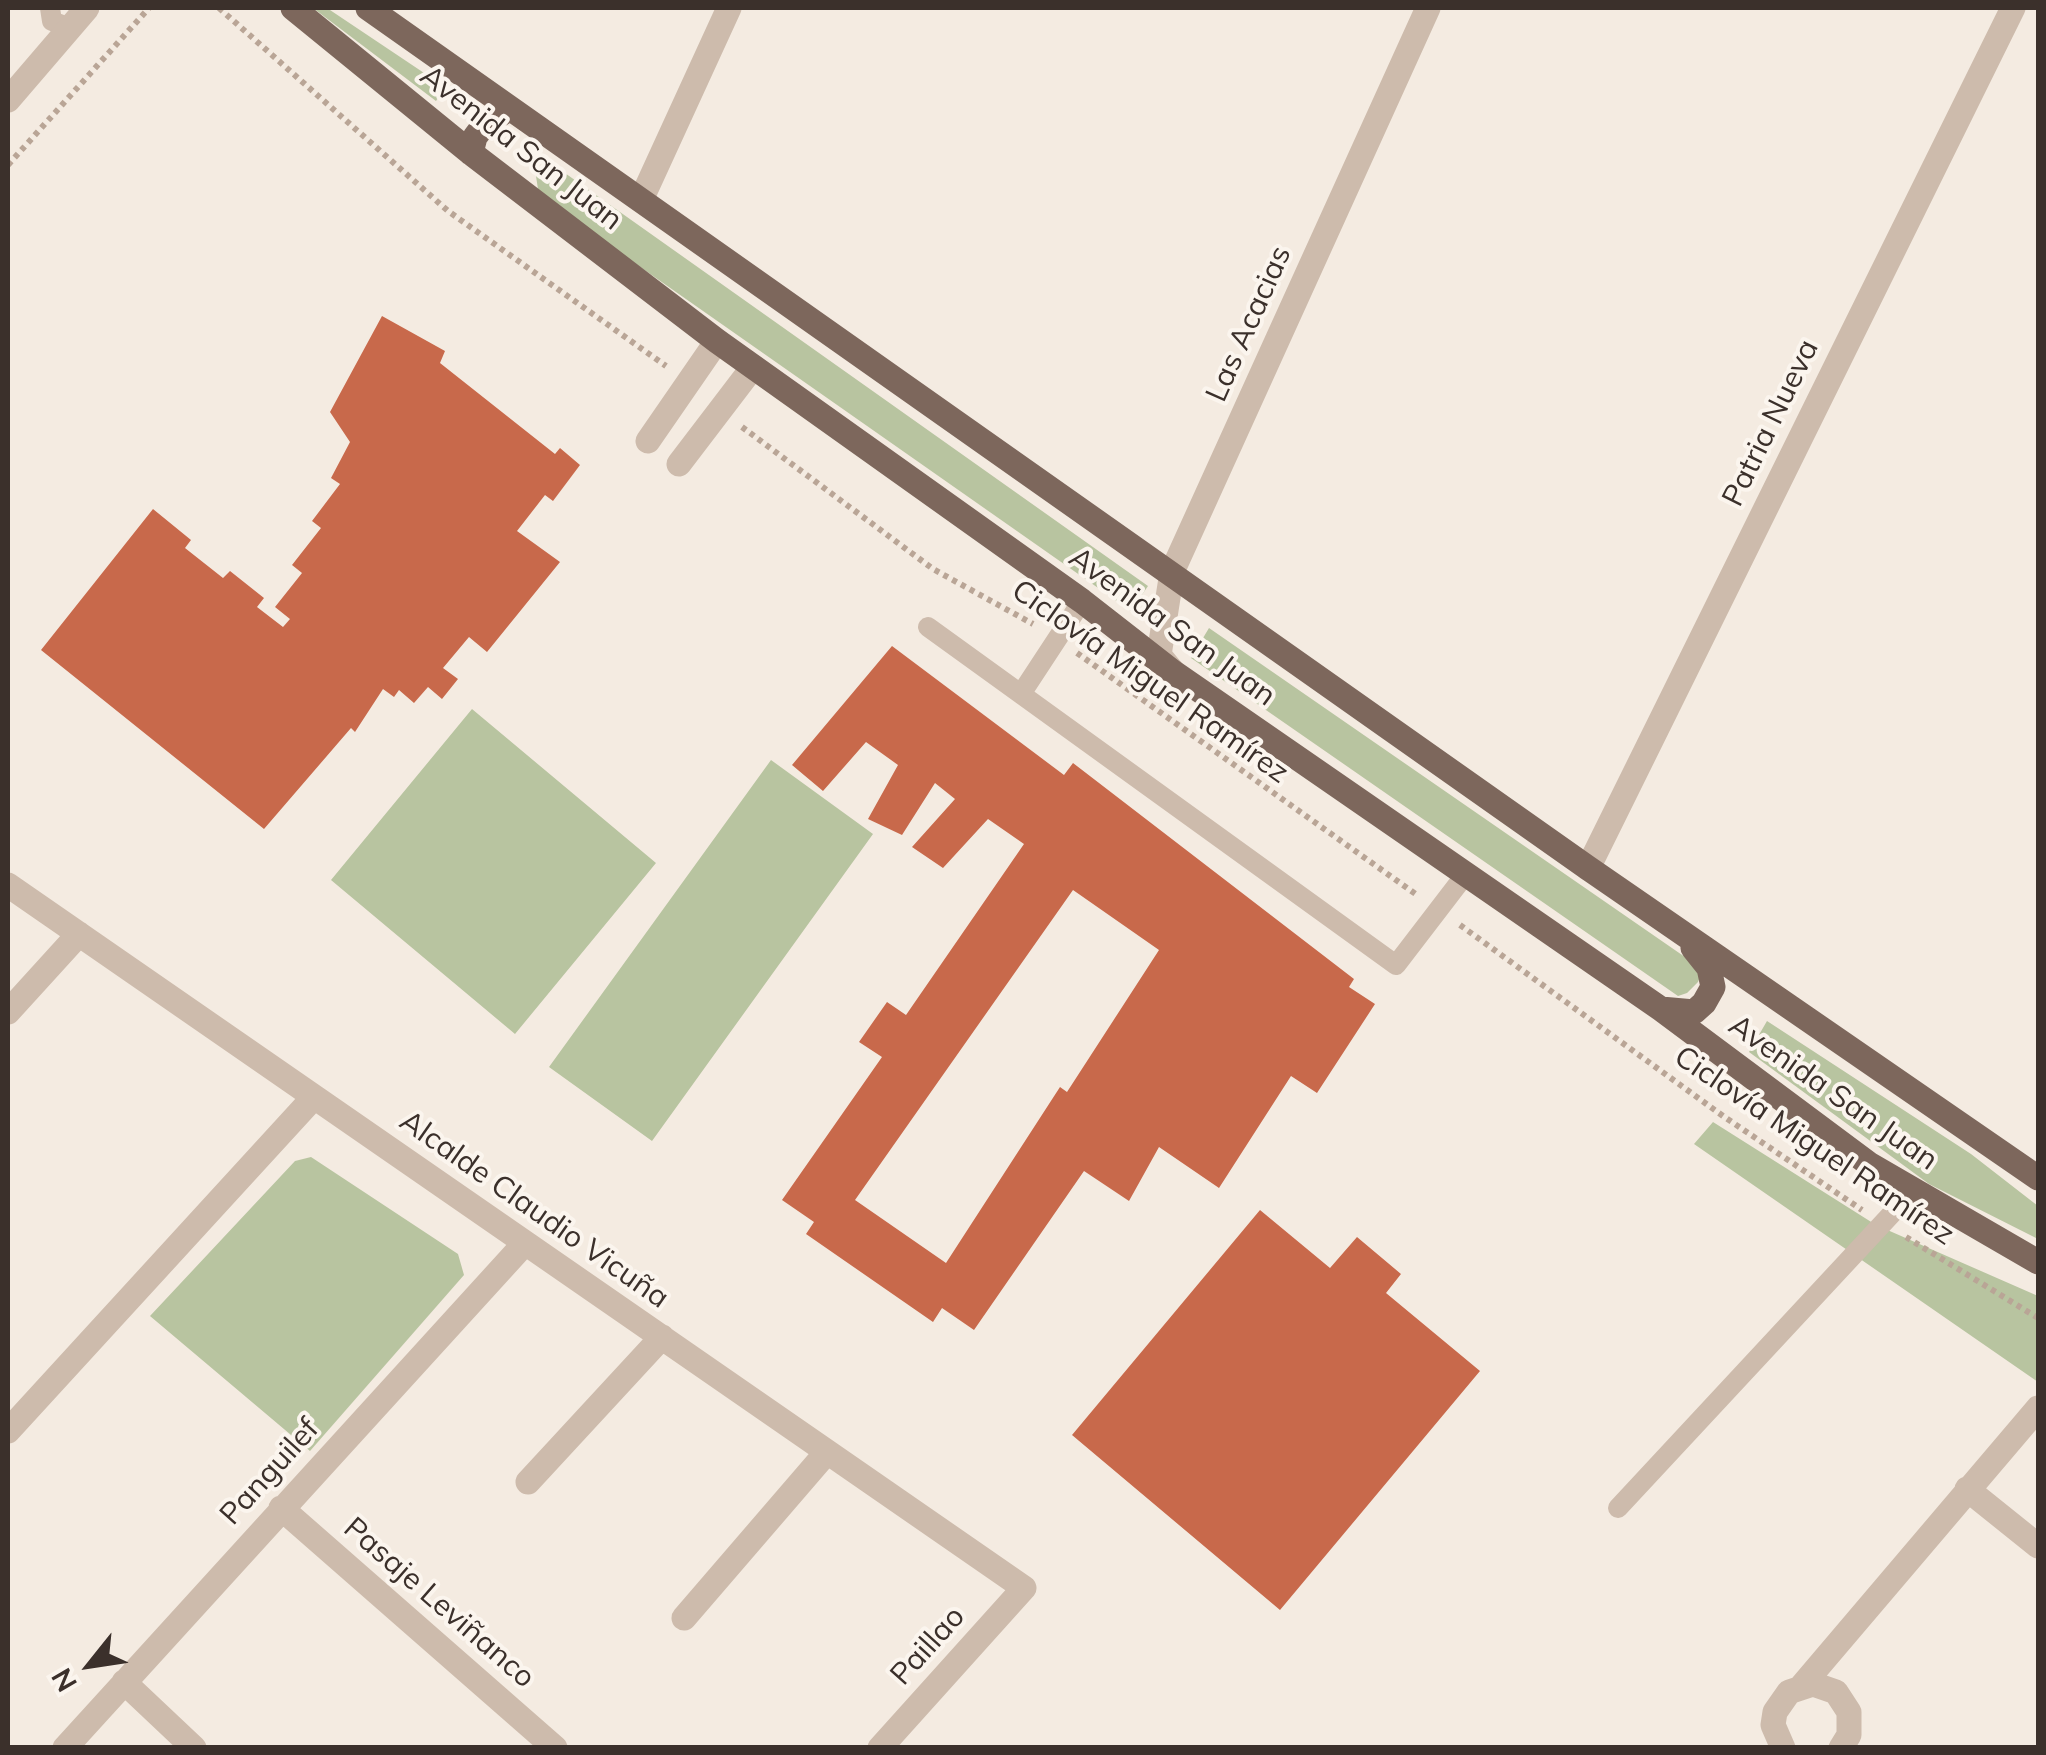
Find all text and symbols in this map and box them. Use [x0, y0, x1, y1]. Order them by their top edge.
street label: Avenida San Juan [413, 58, 629, 238]
street label: Las Acacias [1199, 241, 1299, 407]
street label: Patria Nueva [1715, 334, 1827, 512]
street label: Avenida San Juan [1062, 540, 1282, 714]
street label: Ciclovía Miguel Ramírez [1005, 573, 1295, 791]
street label: Avenida San Juan [1722, 1008, 1944, 1178]
street label: Ciclovía Miguel Ramírez [1667, 1039, 1961, 1253]
street label: Alcalde Claudio Vicuña [393, 1103, 675, 1317]
street label: Panguilef [213, 1411, 327, 1533]
street label: Pasaje Leviñanco [336, 1510, 542, 1696]
street label: Paillao [883, 1599, 973, 1693]
north arrow [40, 1615, 140, 1715]
text: N [43, 1662, 84, 1698]

